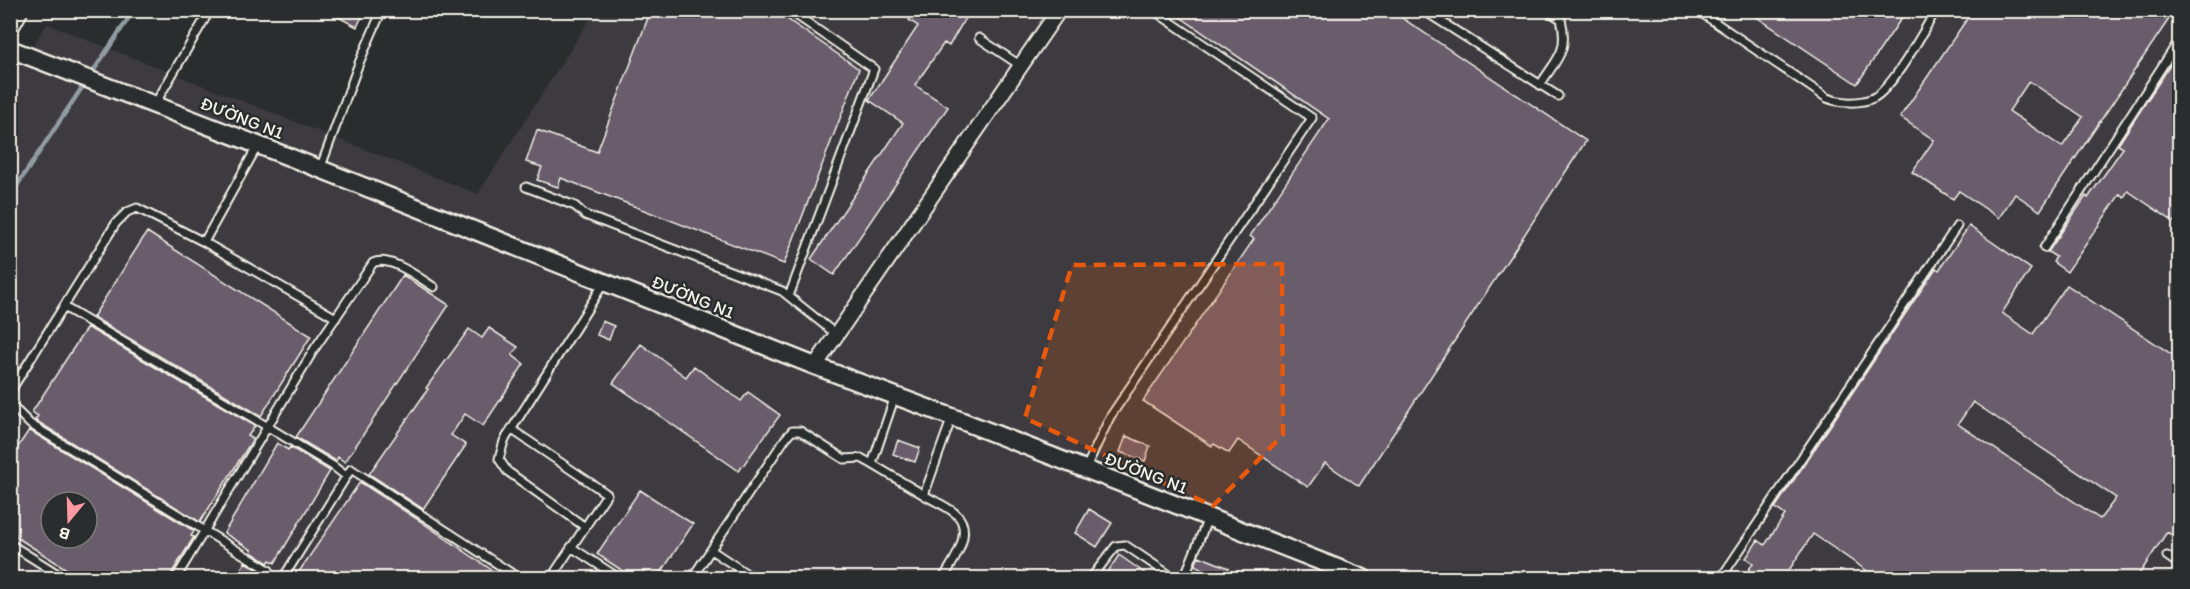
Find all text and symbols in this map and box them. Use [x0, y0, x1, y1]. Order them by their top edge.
street label: ĐƯỜNG N1 [197, 92, 287, 144]
street label: ĐƯỜNG N1 [648, 270, 738, 324]
street label: ĐƯỜNG N1 [1101, 447, 1191, 499]
north arrow [39, 490, 99, 550]
text: B [56, 523, 72, 544]

